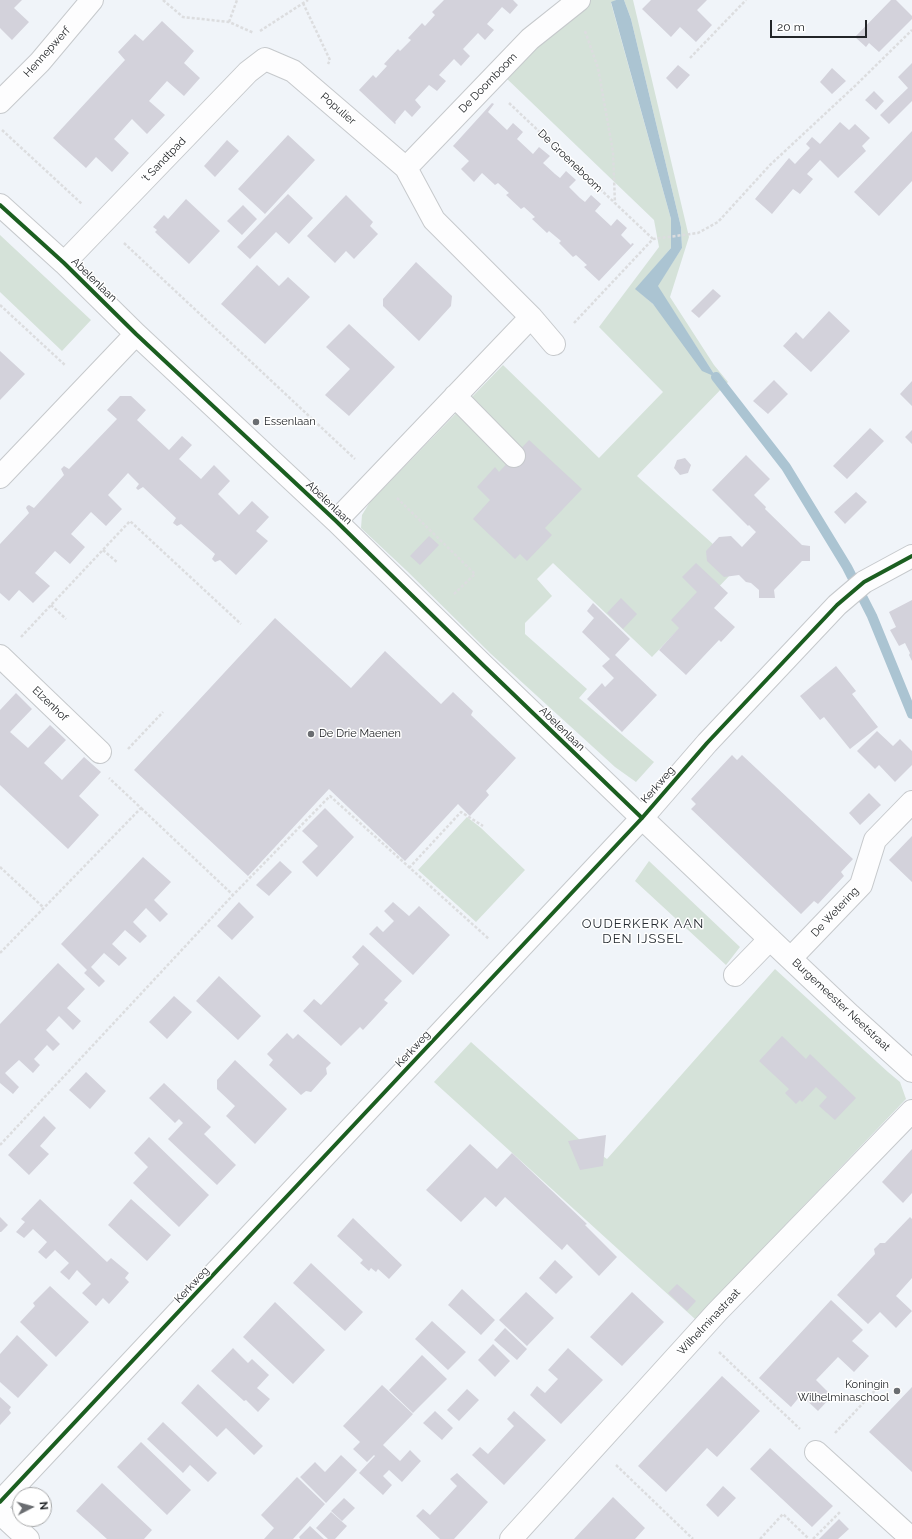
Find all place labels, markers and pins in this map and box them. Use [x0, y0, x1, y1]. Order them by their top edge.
place label: Essenlaan [264, 415, 316, 429]
marker: Essenlaan [251, 417, 261, 427]
place label: De Drie Maenen [319, 727, 401, 741]
marker: De Drie Maenen [306, 729, 316, 739]
place label: Koningin Wilhelminaschool [797, 1378, 889, 1404]
marker: Koningin Wilhelminaschool [892, 1386, 902, 1396]

